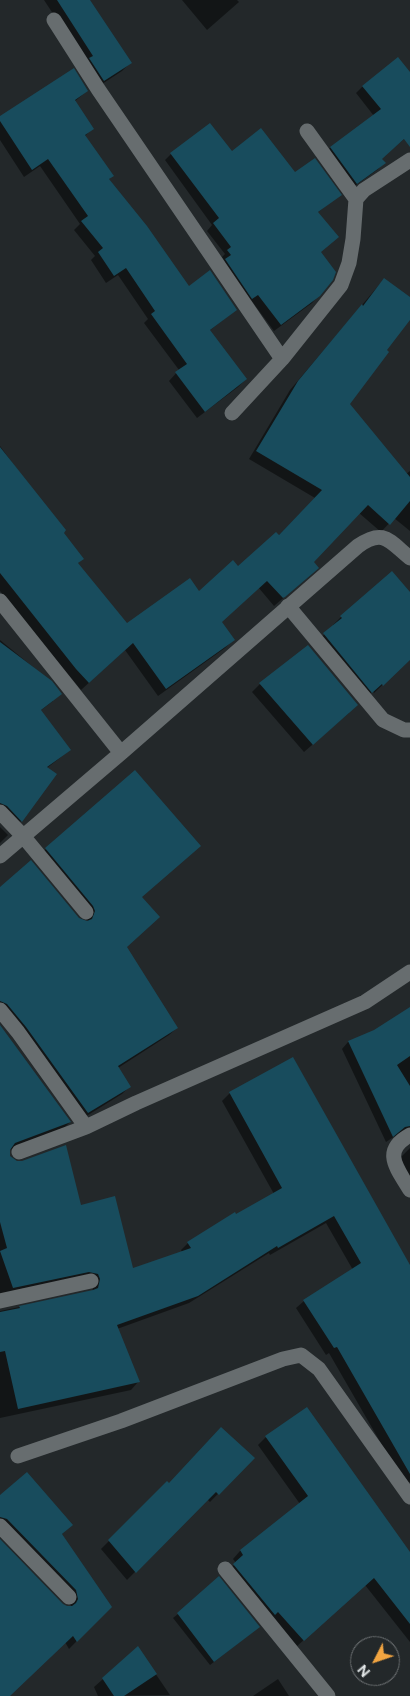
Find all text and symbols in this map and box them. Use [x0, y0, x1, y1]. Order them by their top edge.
north arrow [350, 1636, 400, 1686]
text: N [354, 1661, 374, 1680]

